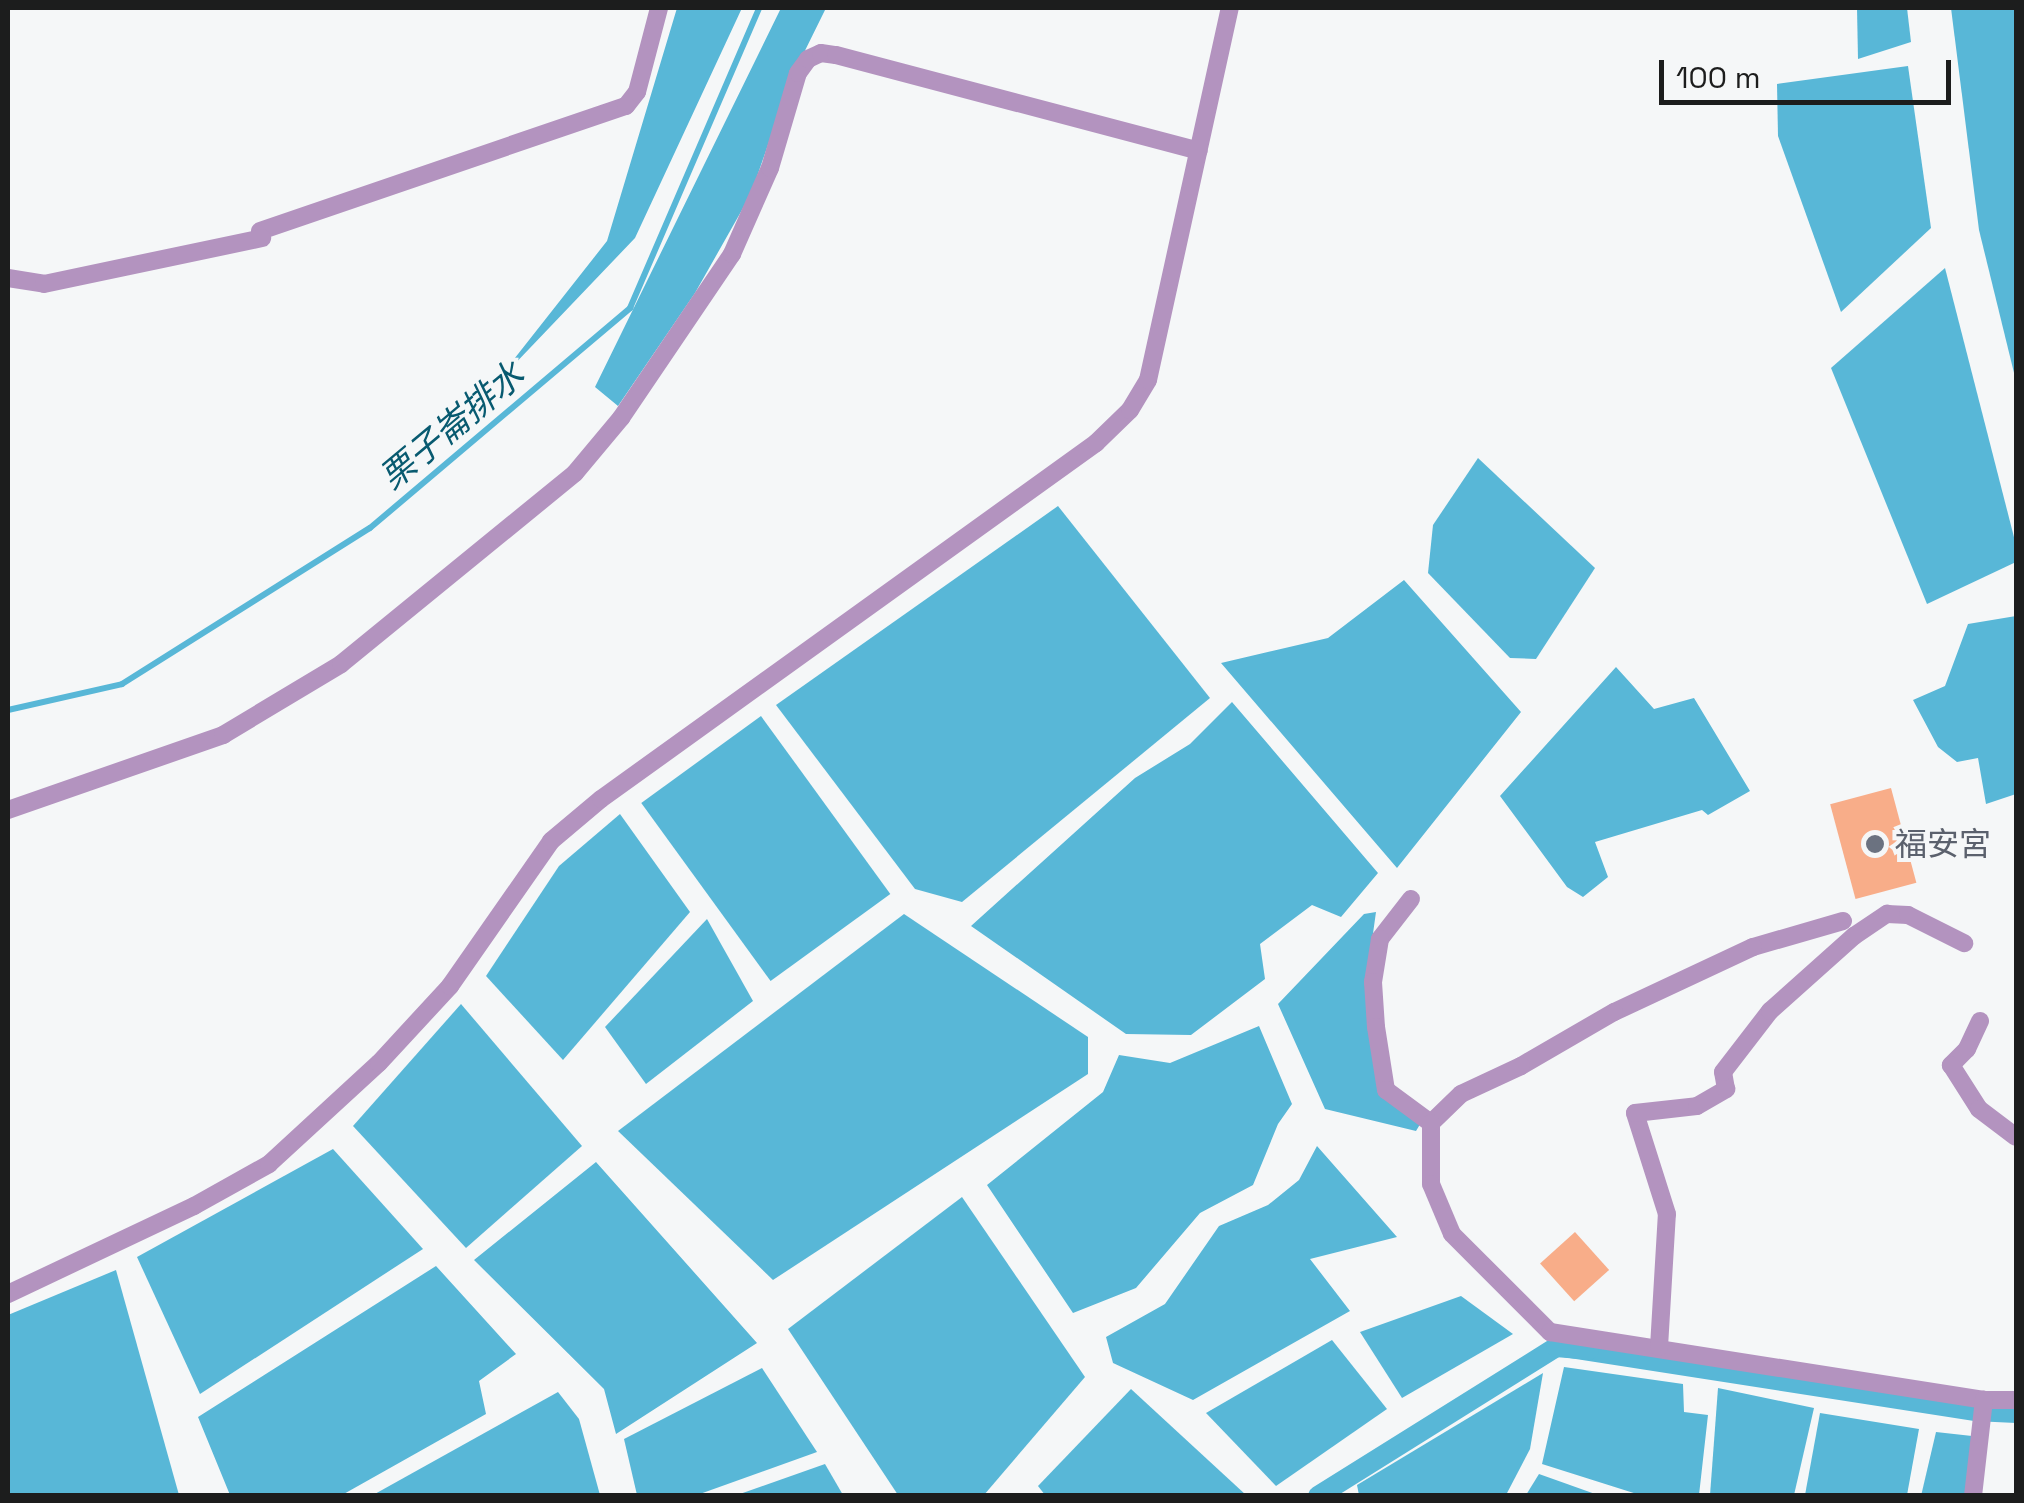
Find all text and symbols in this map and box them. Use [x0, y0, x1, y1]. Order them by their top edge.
scale bar [1664, 40, 1956, 102]
text: 100 m [1676, 58, 1761, 97]
water label: 栗子崙排水 [371, 354, 533, 498]
place label: 福安宮 [1895, 825, 1991, 863]
marker: 福安宮 [1864, 833, 1886, 855]

